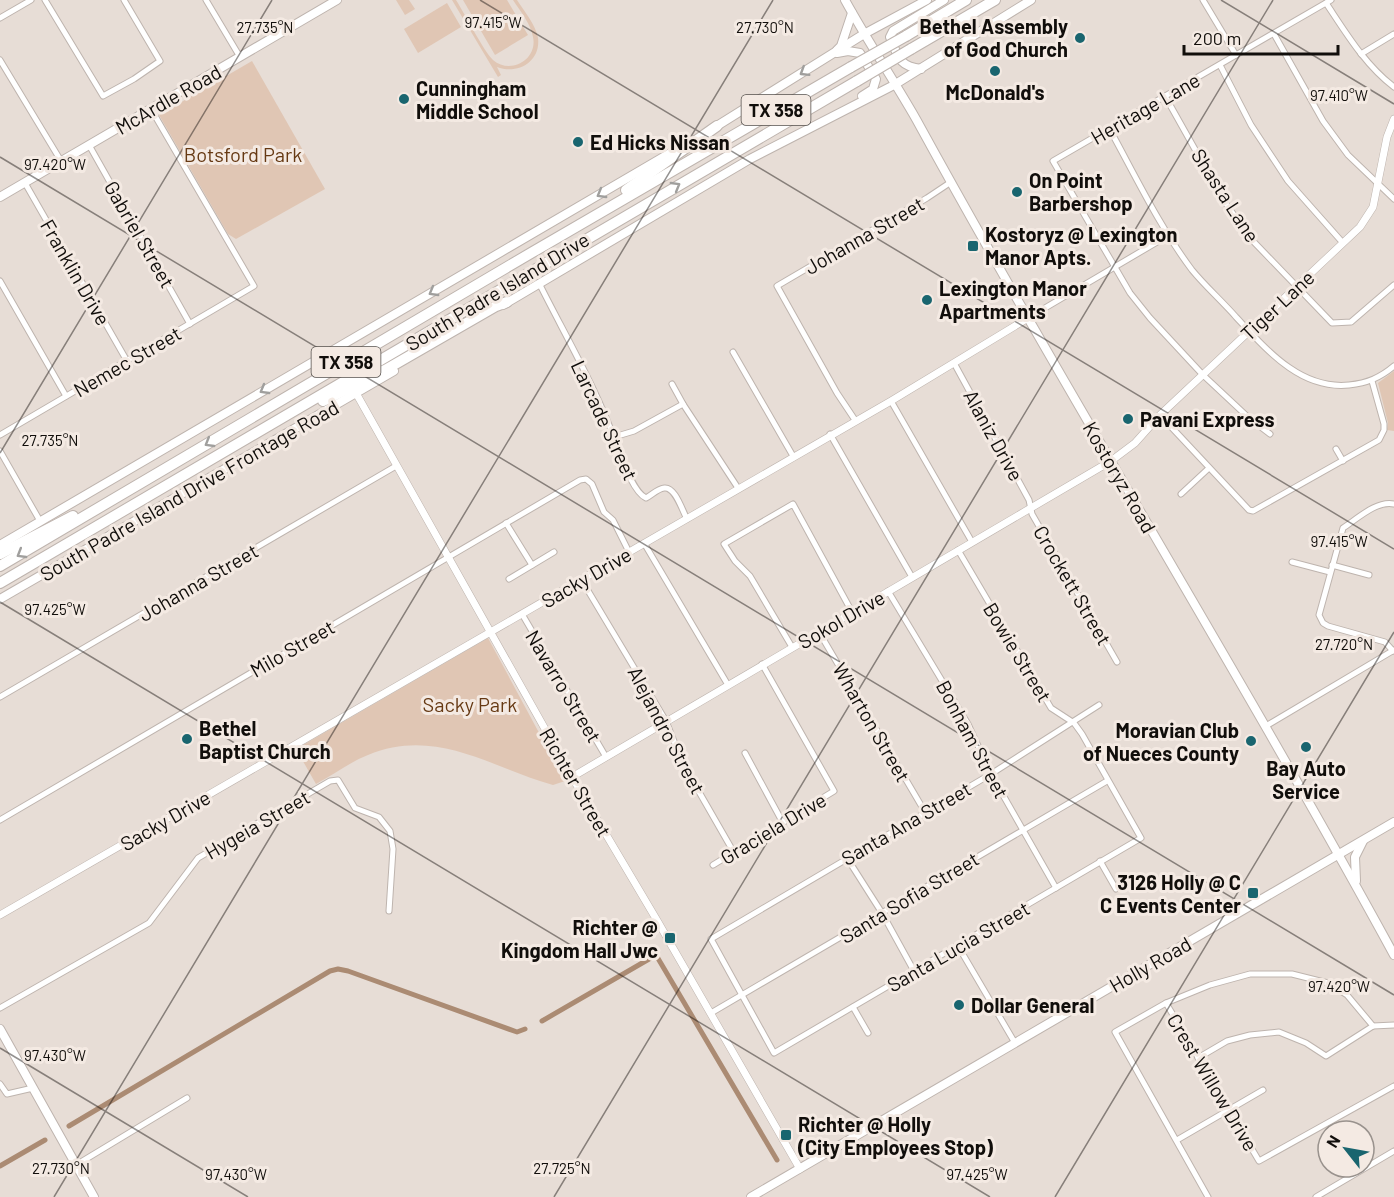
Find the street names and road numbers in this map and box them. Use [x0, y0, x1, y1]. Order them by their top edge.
street label: McArdle Road [111, 59, 225, 139]
street label: Heritage Lane [1086, 67, 1204, 149]
road number: TX 358 [742, 95, 810, 125]
street label: Shasta Lane [1187, 144, 1265, 246]
street label: Gabriel Street [100, 176, 180, 292]
street label: Johanna Street [800, 191, 928, 279]
street label: Franklin Drive [36, 215, 116, 329]
street label: South Padre Island Drive [401, 227, 593, 355]
street label: Tiger Lane [1235, 265, 1319, 345]
street label: Nemec Street [69, 321, 185, 401]
road number: TX 358 [312, 347, 380, 377]
street label: Larcade Street [567, 356, 643, 484]
street label: Alaniz Drive [959, 385, 1029, 485]
street label: South Padre Island Drive Frontage Road [35, 394, 343, 586]
street label: Kostoryz Road [1078, 417, 1162, 537]
street label: Crockett Street [1029, 521, 1117, 649]
street label: Johanna Street [134, 538, 262, 626]
street label: Sacky Drive [537, 542, 635, 612]
street label: Sokol Drive [793, 585, 889, 653]
street label: Bowie Street [979, 598, 1057, 706]
street label: Milo Street [246, 614, 338, 682]
street label: Navarro Street [521, 625, 607, 747]
street label: Wharton Street [828, 658, 916, 786]
street label: Alejandro Street [623, 662, 711, 798]
street label: Bonham Street [932, 676, 1014, 802]
street label: Richter Street [535, 723, 617, 841]
street label: Santa Ana Street [837, 776, 975, 870]
street label: Hygeia Street [200, 784, 314, 864]
street label: Sacky Drive [116, 785, 214, 855]
street label: Graciela Drive [716, 787, 830, 869]
street label: Santa Sofia Street [835, 846, 983, 948]
street label: Santa Lucia Street [882, 895, 1034, 997]
street label: Holly Road [1105, 931, 1195, 997]
street label: Crest Willow Drive [1163, 1009, 1263, 1155]

